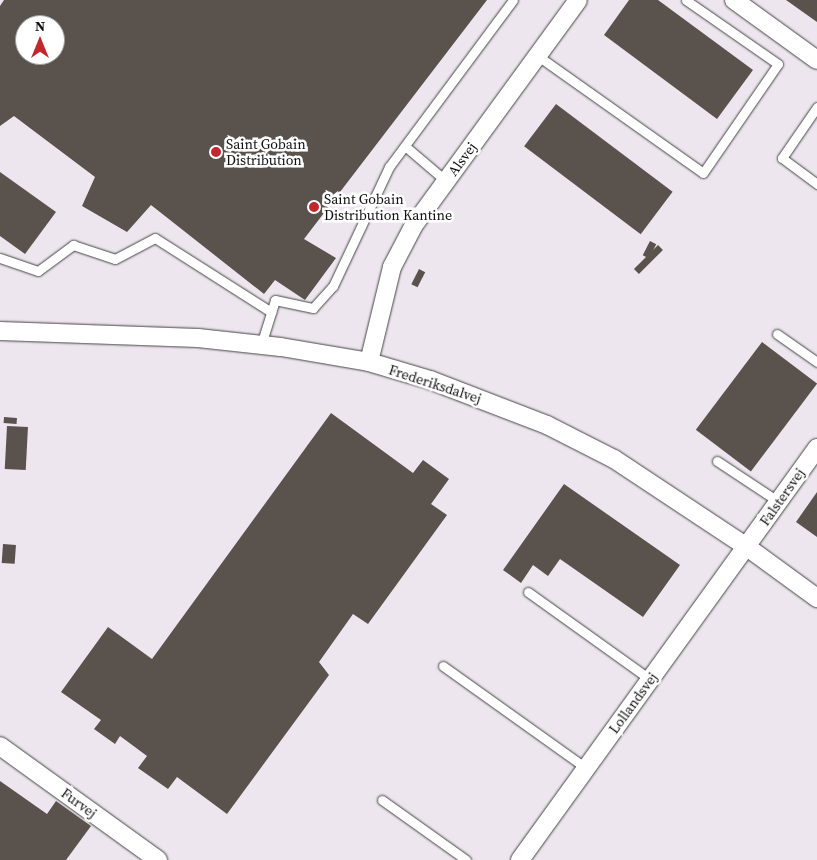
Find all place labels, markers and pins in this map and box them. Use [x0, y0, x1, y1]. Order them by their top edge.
place label: Saint Gobain Distribution [226, 136, 306, 168]
marker: Saint Gobain Distribution [210, 146, 222, 158]
place label: Saint Gobain Distribution Kantine [324, 191, 452, 223]
marker: Saint Gobain Distribution Kantine [308, 201, 320, 213]

